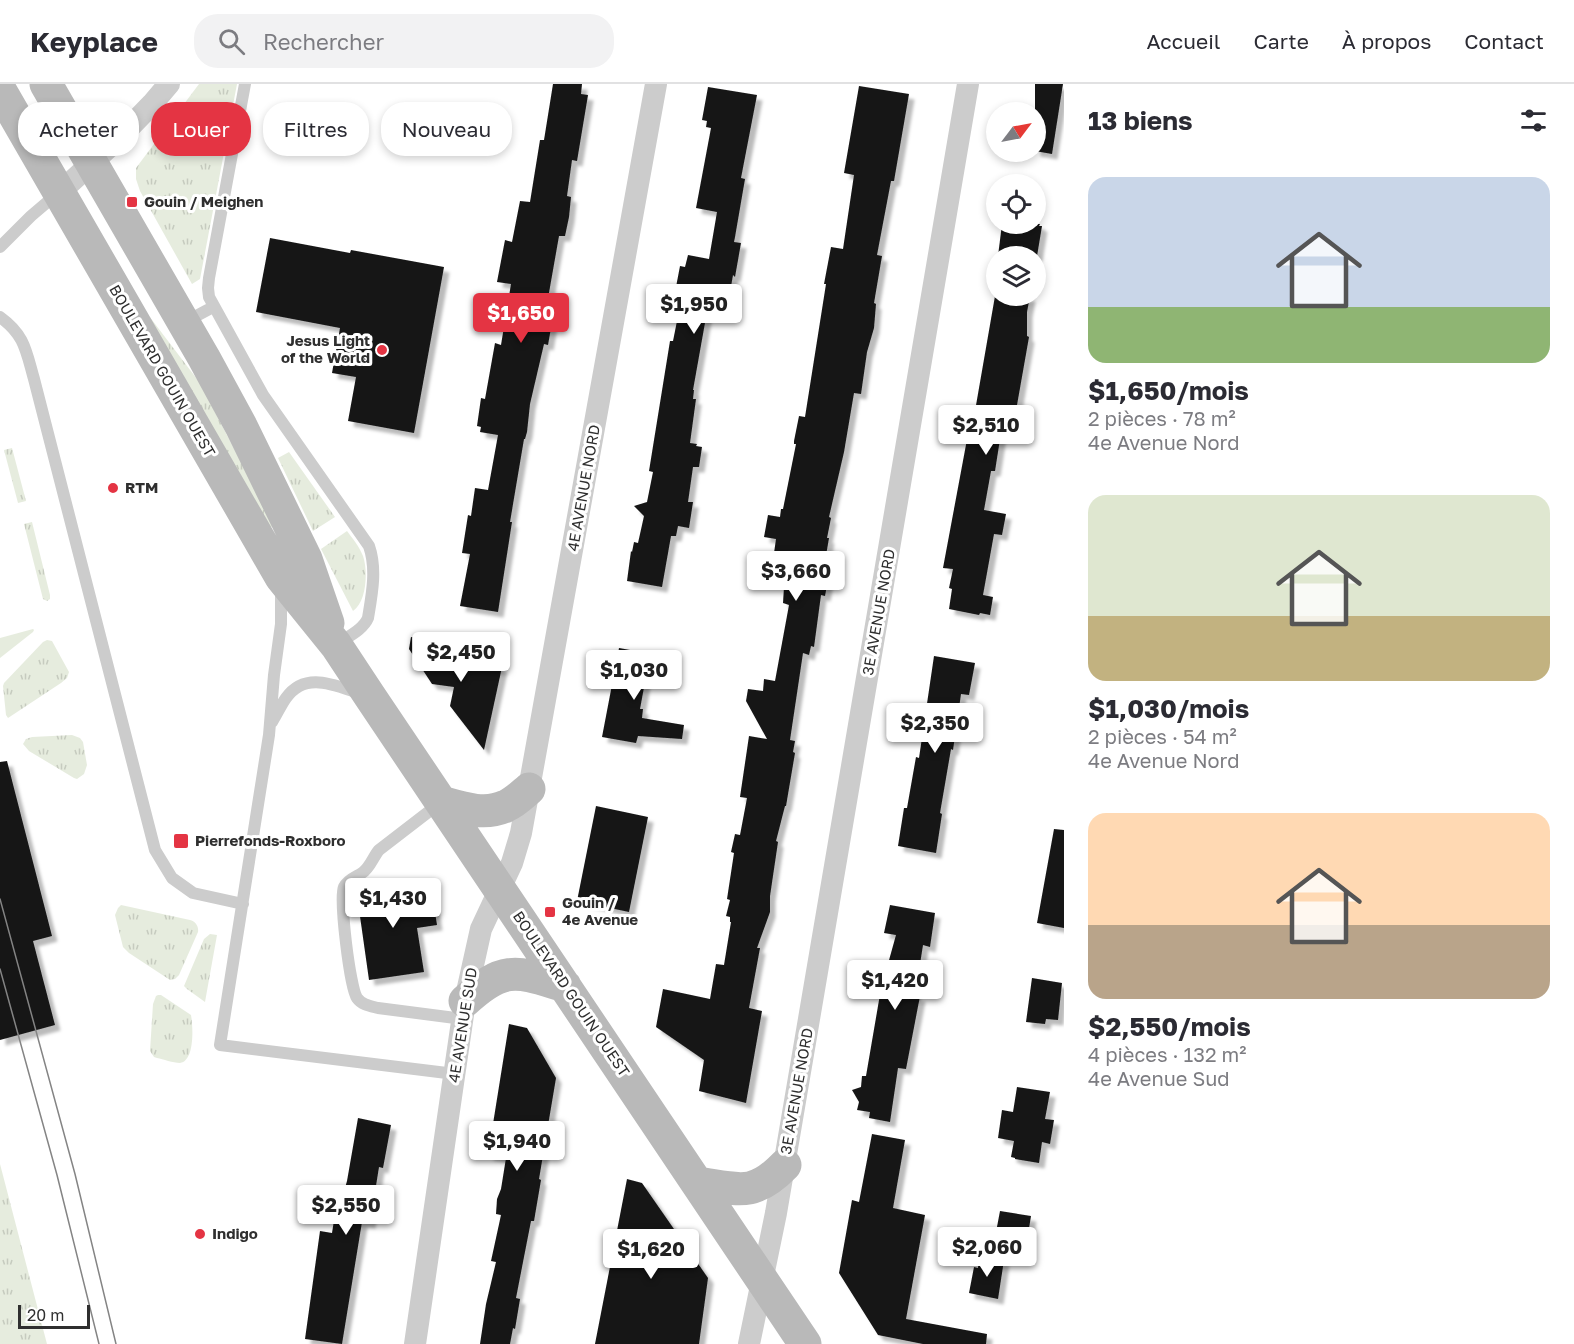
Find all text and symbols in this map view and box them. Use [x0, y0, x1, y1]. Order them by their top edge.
search box [194, 14, 614, 68]
text: Keyplace [30, 25, 158, 58]
icon: search [215, 25, 248, 58]
text: Rechercher [263, 28, 384, 55]
text: Accueil [1147, 28, 1220, 54]
text: Carte [1253, 28, 1309, 54]
text: À propos [1342, 28, 1431, 54]
text: Contact [1464, 28, 1544, 54]
chip: Acheter [18, 102, 139, 156]
chip: Louer [151, 102, 251, 156]
chip: Filtres [263, 102, 369, 156]
chip: Nouveau [381, 102, 512, 156]
north arrow [986, 102, 1046, 162]
map controls [986, 102, 1046, 306]
icon: filters [1517, 104, 1550, 137]
text: 13 biens [1088, 105, 1193, 136]
button: locate [986, 174, 1046, 234]
place label: Gouin / Meighen [144, 192, 263, 210]
marker: Gouin / Meighen [125, 195, 139, 209]
icon: home [1265, 216, 1373, 324]
button: layers [986, 246, 1046, 306]
street label: BOULEVARD GOUIN OUEST [106, 281, 220, 460]
pin: $1,950 [645, 284, 743, 335]
text: $1,950 [660, 291, 728, 315]
pin: $1,650 [472, 293, 570, 344]
text: $1,650 [487, 300, 555, 324]
place label: Jesus Light of the World [281, 331, 370, 366]
marker: Jesus Light of the World [375, 343, 389, 357]
text: $1,650/mois [1088, 375, 1249, 406]
pin: $2,510 [937, 405, 1035, 456]
text: 2 pièces · 78 m² [1088, 406, 1236, 430]
text: $2,510 [952, 412, 1020, 436]
street label: 4E AVENUE NORD [563, 423, 603, 553]
text: 4e Avenue Nord [1088, 430, 1240, 454]
place label: RTM [125, 478, 158, 496]
marker: RTM [106, 481, 120, 495]
icon: home [1265, 534, 1373, 642]
street label: 3E AVENUE NORD [858, 547, 898, 676]
pin: $3,660 [747, 551, 845, 602]
text: $3,660 [761, 558, 831, 582]
pin: $2,450 [412, 632, 510, 683]
text: $2,450 [426, 639, 496, 663]
pin: $1,030 [585, 650, 683, 701]
text: $1,030 [600, 657, 668, 681]
text: $1,030/mois [1088, 693, 1249, 724]
pin: $2,350 [886, 703, 984, 754]
text: $2,350 [900, 710, 970, 734]
text: 2 pièces · 54 m² [1088, 724, 1237, 748]
text: 4e Avenue Nord [1088, 748, 1240, 772]
place label: Pierrefonds-Roxboro [195, 831, 346, 849]
marker: Pierrefonds-Roxboro [172, 832, 190, 850]
icon: home [1265, 852, 1373, 960]
pin: $1,430 [344, 878, 442, 929]
text: $1,430 [359, 885, 427, 909]
place label: Gouin / 4e Avenue [562, 893, 638, 928]
marker: Gouin / 4e Avenue [543, 905, 557, 919]
street label: BOULEVARD GOUIN OUEST [510, 907, 634, 1080]
pin: $1,420 [846, 960, 944, 1011]
street label: 4E AVENUE SUD [444, 966, 480, 1084]
text: $1,420 [861, 967, 929, 991]
text: $2,550/mois [1088, 1011, 1251, 1042]
street label: 3E AVENUE NORD [776, 1026, 816, 1155]
text: 4 pièces · 132 m² [1088, 1042, 1246, 1066]
text: 4e Avenue Sud [1088, 1066, 1230, 1090]
pin: $1,940 [468, 1121, 566, 1172]
text: $1,940 [483, 1128, 551, 1152]
pin: $2,550 [297, 1185, 395, 1236]
text: $2,550 [311, 1192, 381, 1216]
place label: Indigo [212, 1224, 258, 1242]
marker: Indigo [193, 1227, 207, 1241]
pin: $2,060 [938, 1227, 1036, 1278]
pin: $1,620 [602, 1229, 700, 1280]
text: $2,060 [952, 1234, 1022, 1258]
text: $1,620 [617, 1236, 685, 1260]
scale bar [18, 1302, 90, 1330]
text: 20 m [27, 1305, 64, 1325]

